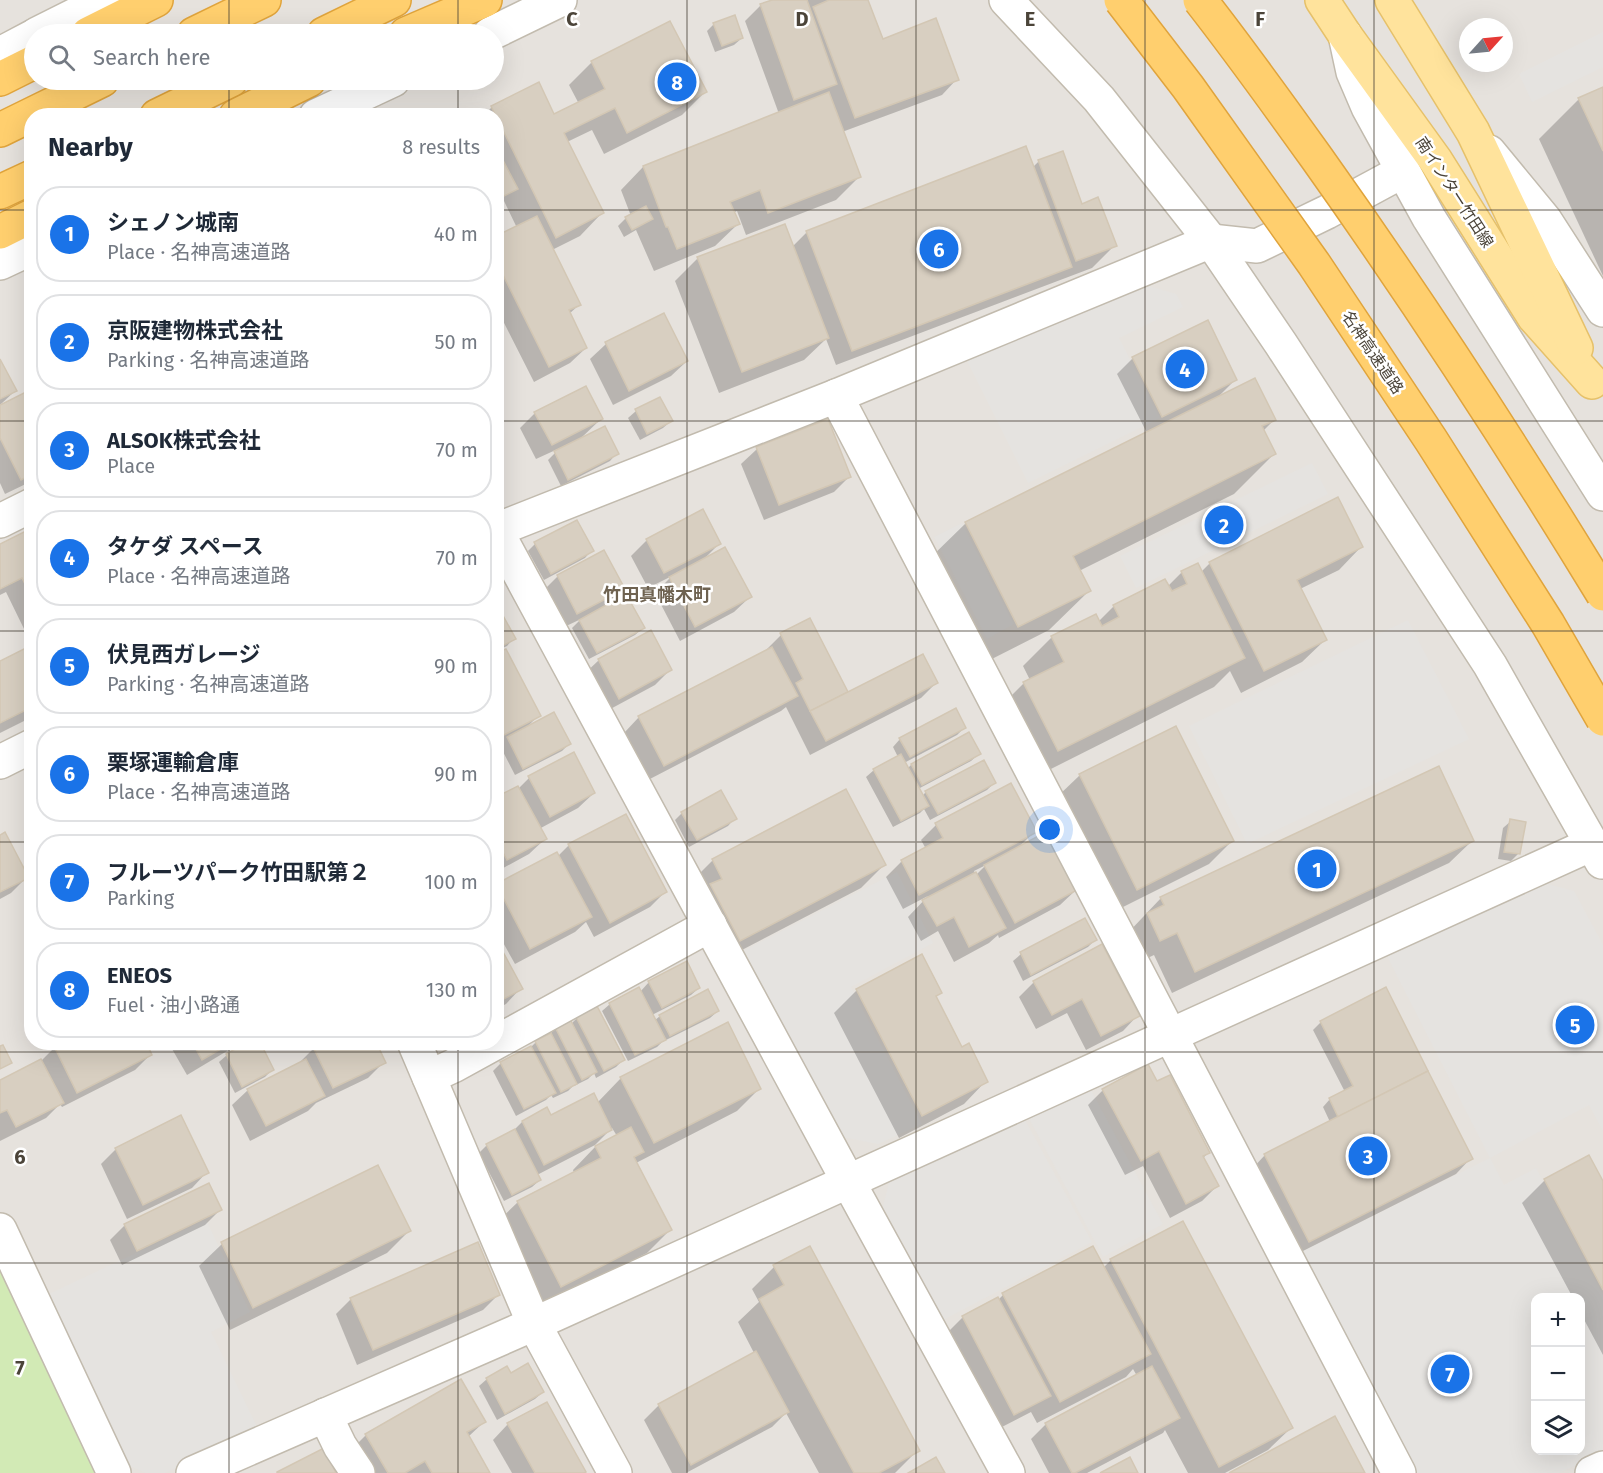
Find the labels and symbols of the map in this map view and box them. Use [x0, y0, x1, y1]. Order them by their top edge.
text: C [566, 7, 578, 31]
text: D [795, 7, 809, 31]
text: E [1025, 7, 1035, 31]
text: F [1255, 7, 1265, 31]
north arrow [1459, 18, 1513, 72]
pin: 8 [658, 60, 696, 104]
street label: 南インター竹田線 [1412, 133, 1497, 251]
pin: 6 [920, 226, 958, 272]
street label: 名神高速道路 [1338, 307, 1407, 397]
pin: 4 [1166, 346, 1204, 392]
pin: 2 [1204, 502, 1244, 548]
district label: 竹田真幡木町 [603, 584, 711, 606]
your location [1035, 815, 1064, 844]
pin: 1 [1298, 846, 1336, 892]
pin: 5 [1556, 1002, 1594, 1048]
pin: 3 [1348, 1134, 1388, 1178]
text: 6 [14, 1145, 26, 1169]
pin: 7 [1430, 1352, 1470, 1396]
text: 7 [15, 1356, 25, 1380]

